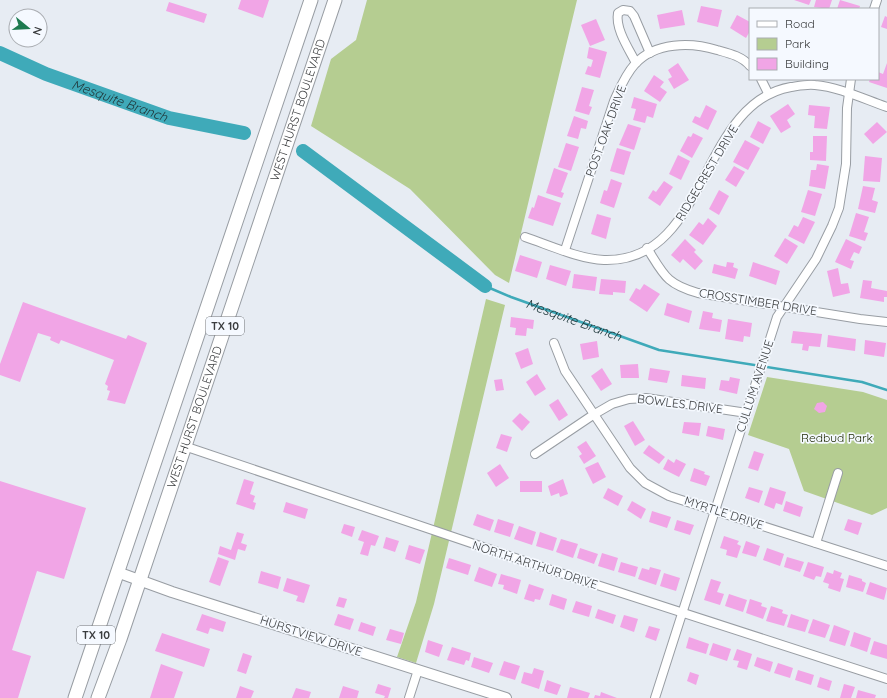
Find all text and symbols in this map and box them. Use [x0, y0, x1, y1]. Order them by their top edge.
north arrow [8, 8, 48, 48]
legend [749, 8, 879, 80]
text: Road [785, 16, 815, 31]
text: N [30, 25, 45, 37]
text: Park [785, 36, 810, 51]
street label: WEST HURST BOULEVARD [267, 37, 328, 183]
text: Building [785, 56, 829, 71]
water label: Mesquite Branch [70, 76, 170, 125]
street label: POST OAK DRIVE [582, 83, 629, 179]
street label: RIDGECREST DRIVE [672, 122, 741, 223]
street label: CROSSTIMBER DRIVE [698, 285, 818, 318]
water label: Mesquite Branch [524, 295, 624, 344]
road number: TX 10 [206, 317, 244, 335]
street label: CULLUM AVENUE [733, 338, 777, 434]
street label: WEST HURST BOULEVARD [163, 344, 225, 490]
street label: BOWLES DRIVE [636, 391, 724, 416]
park label: Redbud Park [801, 430, 873, 445]
street label: MYRTLE DRIVE [683, 493, 766, 532]
street label: NORTH ARTHUR DRIVE [471, 537, 600, 592]
street label: HURSTVIEW DRIVE [258, 612, 364, 659]
road number: TX 10 [77, 626, 115, 644]

